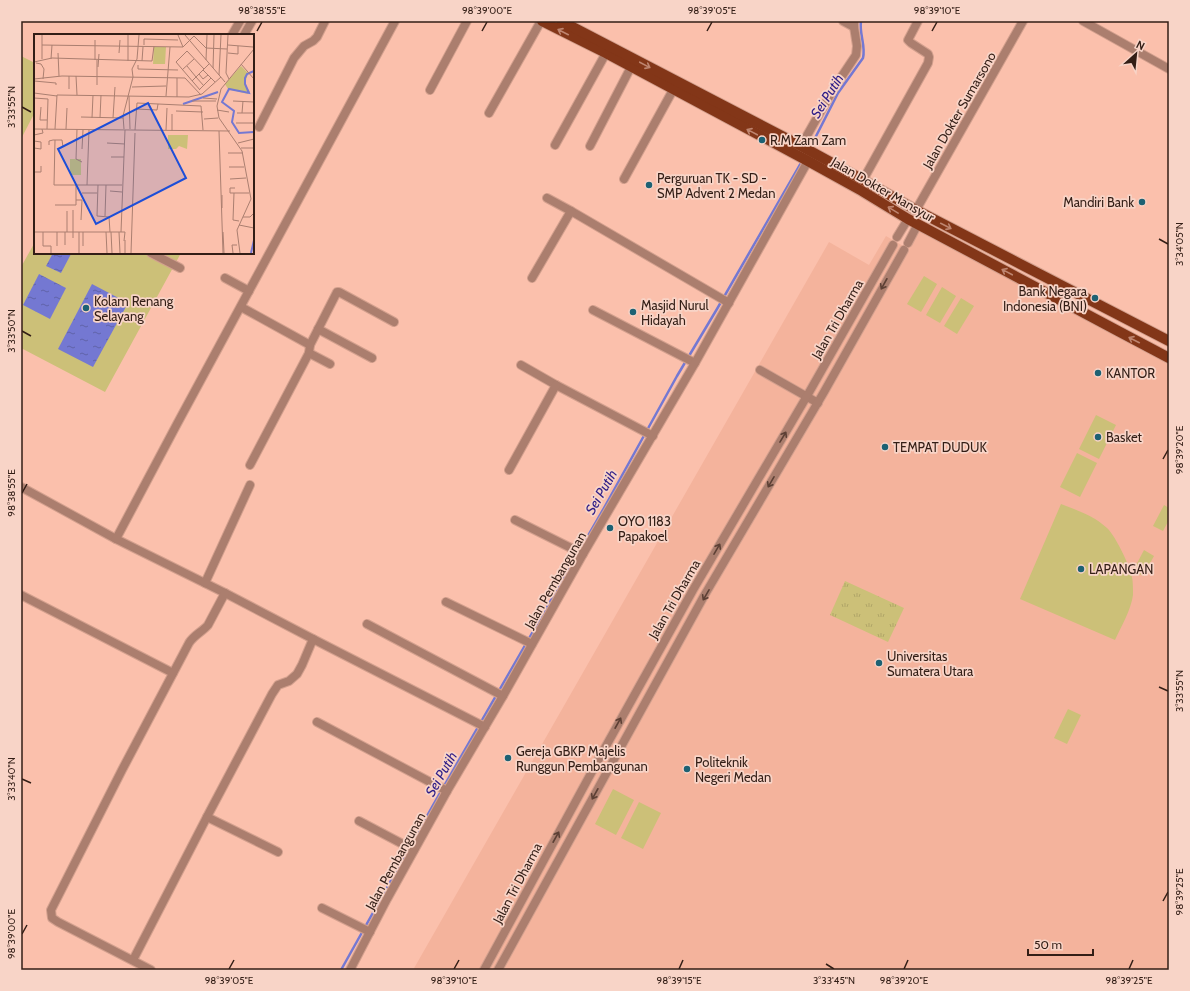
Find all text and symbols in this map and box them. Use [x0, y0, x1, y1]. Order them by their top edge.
text: 98°38'55"E [238, 4, 286, 17]
text: 98°39'00"E [462, 4, 513, 17]
text: 98°39'05"E [688, 4, 737, 17]
text: 98°39'10"E [914, 4, 961, 17]
one-way arrow [557, 28, 569, 35]
inset map [34, 34, 254, 254]
north arrow [1116, 34, 1156, 74]
text: N [1134, 37, 1147, 53]
street label: Jalan Dokter Sumarsono [918, 49, 999, 172]
one-way arrow [639, 62, 651, 69]
water label: Sei Putih [807, 71, 847, 121]
text: 3°33'55"N [5, 86, 18, 128]
one-way arrow [746, 127, 758, 135]
place label: R.M Zam Zam [770, 132, 846, 148]
marker: R.M Zam Zam [757, 135, 767, 145]
street label: Jalan Dokter Mansyur [828, 153, 938, 225]
place label: Perguruan TK - SD - SMP Advent 2 Medan [657, 170, 775, 201]
marker: Perguruan TK - SD - SMP Advent 2 Medan [644, 180, 654, 190]
place label: Mandiri Bank [1063, 194, 1134, 210]
marker: Mandiri Bank [1137, 197, 1147, 207]
one-way arrow [888, 206, 899, 214]
one-way arrow [939, 222, 951, 230]
text: 3°34'05"N [1173, 222, 1186, 266]
one-way arrow [1001, 268, 1013, 275]
street label: Jalan Tri Dharma [807, 276, 867, 362]
one-way arrow [880, 278, 888, 290]
place label: Bank Negara Indonesia (BNI) [1003, 283, 1088, 314]
place label: Kolam Renang Selayang [94, 293, 174, 324]
marker: Bank Negara Indonesia (BNI) [1090, 293, 1100, 303]
place label: Masjid Nurul Hidayah [641, 297, 709, 328]
marker: Kolam Renang Selayang [81, 303, 91, 313]
marker: Masjid Nurul Hidayah [628, 307, 638, 317]
text: 3°33'50"N [5, 309, 18, 353]
one-way arrow [1129, 336, 1141, 343]
place label: KANTOR [1106, 365, 1155, 381]
marker: KANTOR [1093, 368, 1103, 378]
text: 98°39'20"E [1173, 425, 1186, 474]
place label: Basket [1106, 429, 1143, 445]
one-way arrow [779, 431, 787, 443]
marker: Basket [1093, 432, 1103, 442]
place label: TEMPAT DUDUK [893, 439, 987, 455]
marker: TEMPAT DUDUK [880, 442, 890, 452]
water label: Sei Putih [581, 466, 621, 518]
text: 98°38'55"E [5, 469, 18, 517]
one-way arrow [767, 476, 775, 488]
place label: OYO 1183 Papakoel [618, 513, 671, 544]
marker: OYO 1183 Papakoel [605, 523, 615, 533]
street label: Jalan Pembangunan [520, 529, 589, 632]
one-way arrow [713, 543, 721, 555]
street label: Jalan Tri Dharma [644, 556, 704, 642]
place label: LAPANGAN [1089, 561, 1154, 577]
marker: LAPANGAN [1076, 564, 1086, 574]
one-way arrow [701, 588, 709, 600]
place label: Universitas Sumatera Utara [887, 648, 974, 679]
marker: Universitas Sumatera Utara [874, 658, 884, 668]
text: 3°33'55"N [1173, 670, 1186, 712]
one-way arrow [615, 717, 623, 729]
place label: Gereja GBKP Majelis Runggun Pembangunan [516, 743, 648, 774]
water label: Sei Putih [421, 748, 461, 800]
marker: Gereja GBKP Majelis Runggun Pembangunan [503, 753, 513, 763]
place label: Politeknik Negeri Medan [695, 754, 771, 785]
text: 3°33'40"N [5, 757, 18, 801]
marker: Politeknik Negeri Medan [682, 764, 692, 774]
one-way arrow [590, 788, 598, 800]
street label: Jalan Pembangunan [361, 809, 428, 913]
one-way arrow [553, 831, 560, 843]
street label: Jalan Tri Dharma [489, 839, 545, 927]
text: 98°39'25"E [1173, 868, 1186, 915]
text: 98°39'00"E [5, 908, 18, 959]
scale bar [1028, 931, 1093, 957]
text: 50 m [1034, 937, 1062, 952]
text: 98°39'05"E [205, 974, 254, 987]
text: 98°39'10"E [431, 974, 478, 987]
text: 98°39'15"E [657, 974, 702, 987]
text: 3°33'45"N [813, 974, 855, 987]
text: 98°39'20"E [880, 974, 929, 987]
text: 98°39'25"E [1106, 974, 1153, 987]

